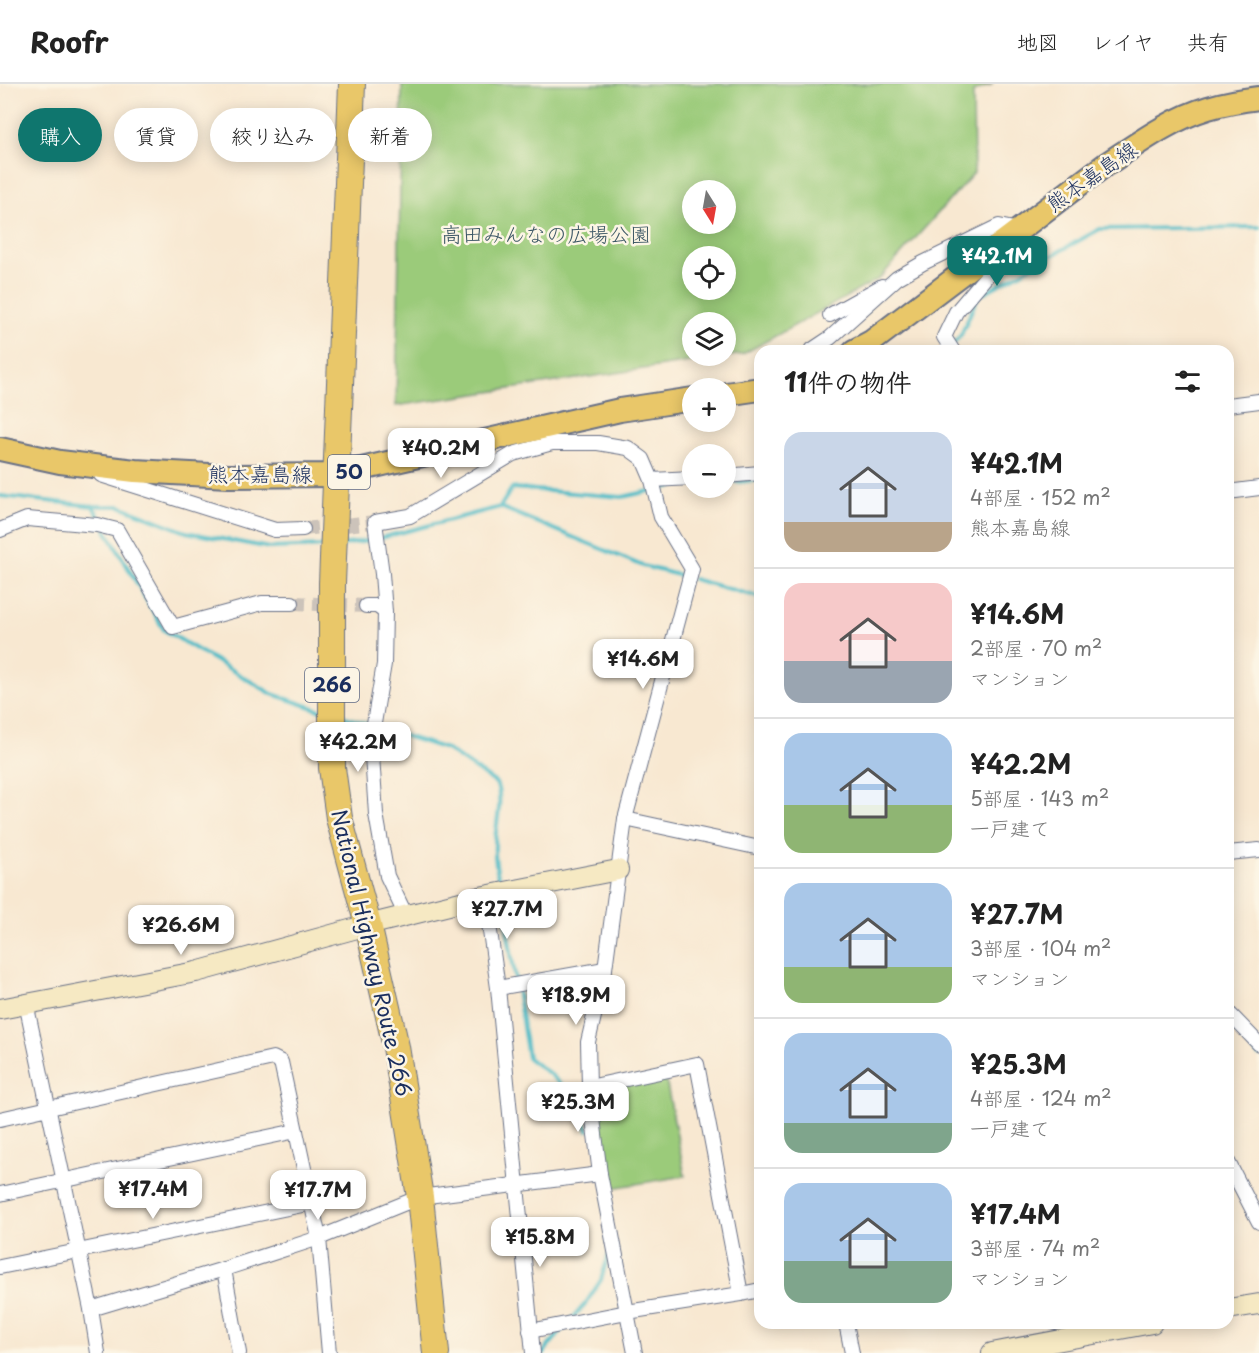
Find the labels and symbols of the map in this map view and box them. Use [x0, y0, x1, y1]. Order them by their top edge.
street label: 熊本嘉島線 [1039, 132, 1143, 219]
north arrow [682, 180, 736, 234]
park label: 高田みんなの広場公園 [441, 217, 651, 249]
pin: ¥42.1M [948, 236, 1046, 287]
pin: ¥40.2M [392, 428, 490, 479]
road number: 50 [328, 455, 370, 489]
street label: 熊本嘉島線 [208, 457, 313, 489]
pin: ¥14.6M [594, 639, 692, 690]
road number: 266 [305, 668, 359, 702]
pin: ¥42.2M [309, 722, 407, 773]
street label: National Highway Route 266 [324, 806, 422, 1099]
pin: ¥27.7M [458, 889, 556, 940]
pin: ¥26.6M [132, 905, 230, 956]
pin: ¥18.9M [527, 975, 625, 1026]
pin: ¥25.3M [529, 1082, 627, 1133]
pin: ¥17.4M [104, 1169, 202, 1220]
pin: ¥17.7M [269, 1170, 367, 1221]
pin: ¥15.8M [491, 1217, 589, 1268]

